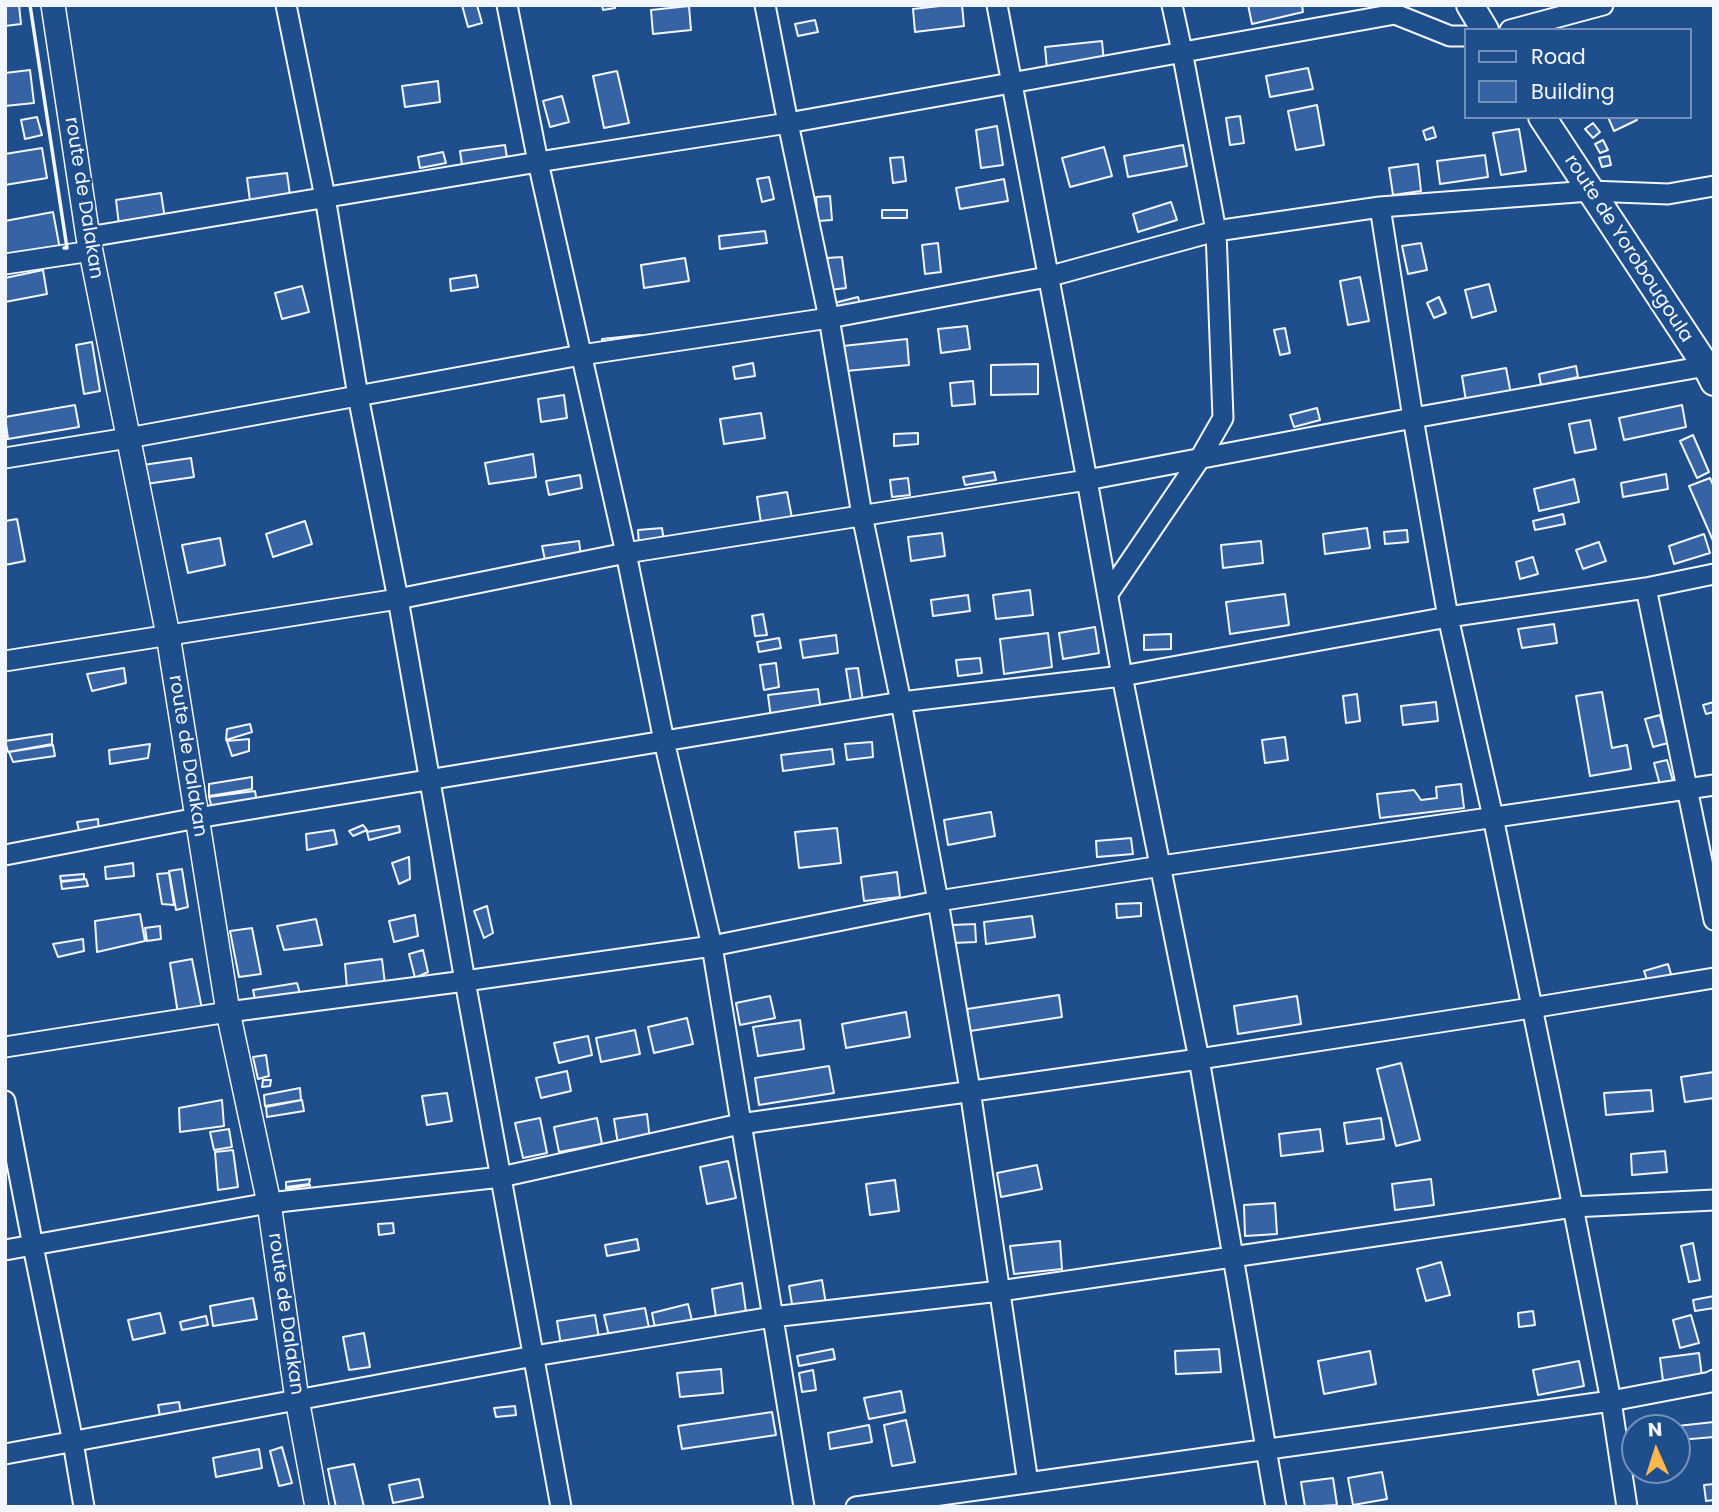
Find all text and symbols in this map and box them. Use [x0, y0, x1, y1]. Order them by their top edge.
legend [1464, 28, 1691, 119]
text: Road [1531, 42, 1586, 71]
text: Building [1531, 77, 1615, 106]
street label: route de Dalakan [59, 115, 107, 281]
street label: route de Yorobougoula [1559, 151, 1697, 347]
street label: route de Dalakan [163, 673, 211, 839]
street label: route de Dalakan [262, 1231, 308, 1397]
north arrow [1621, 1414, 1691, 1484]
text: N [1647, 1416, 1663, 1443]

